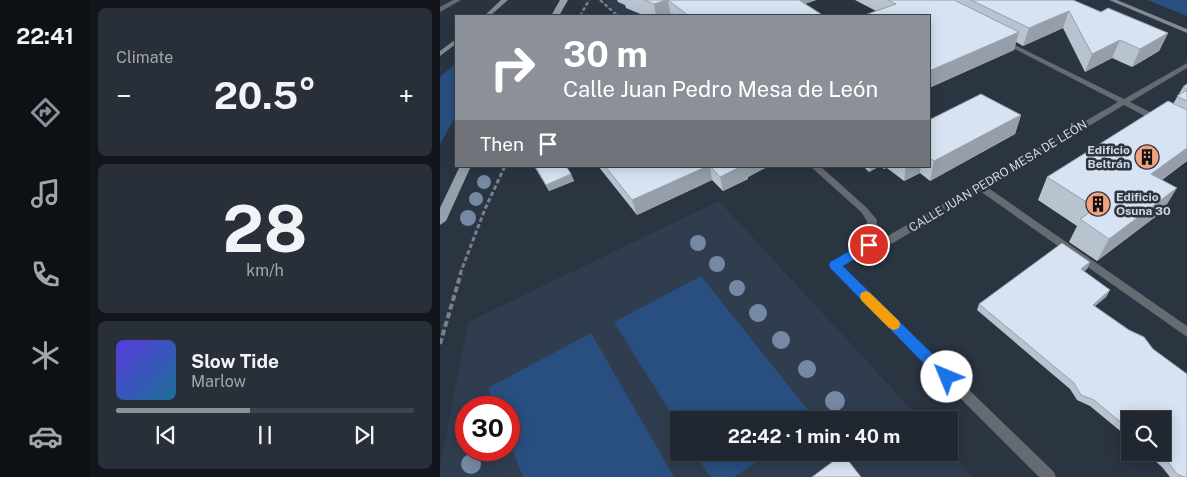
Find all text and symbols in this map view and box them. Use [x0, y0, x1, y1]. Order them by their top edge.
text: 22:41 [16, 23, 74, 49]
text: 30 m [563, 34, 648, 75]
icon: right [480, 35, 545, 100]
text: Climate [116, 48, 173, 67]
text: 20.5° [214, 73, 316, 118]
text: Calle Juan Pedro Mesa de León [563, 76, 878, 102]
text: − [116, 79, 132, 112]
text: + [398, 79, 414, 112]
icon: directions [28, 95, 63, 130]
street label: CALLE JUAN PEDRO MESA DE LEÓN [906, 117, 1090, 235]
icon: arrive [534, 130, 562, 158]
text: Then [480, 133, 524, 155]
place label: Edificio Beltrán [1087, 143, 1130, 171]
building icon: Edificio Beltrán [1134, 144, 1160, 170]
icon: music [28, 176, 63, 211]
text: 28 [223, 190, 307, 267]
place label: Edificio Osuna 30 [1116, 190, 1171, 218]
building icon: Edificio Osuna 30 [1085, 191, 1111, 217]
pin [848, 224, 890, 266]
icon: arrive [855, 231, 883, 259]
icon: phone [28, 257, 63, 292]
text: km/h [246, 261, 284, 280]
icon: climate [28, 338, 63, 373]
text: Slow Tide [191, 350, 279, 372]
position arrow [920, 350, 972, 402]
text: Marlow [191, 372, 246, 391]
speed limit sign: 30 [455, 396, 520, 461]
map controls [1121, 411, 1171, 461]
button: search [1121, 411, 1171, 461]
icon: car [28, 419, 63, 454]
icon: previous [152, 421, 180, 449]
icon: pause [251, 421, 279, 449]
icon: next [350, 421, 378, 449]
text: 22:42 · 1 min · 40 m [728, 425, 900, 447]

